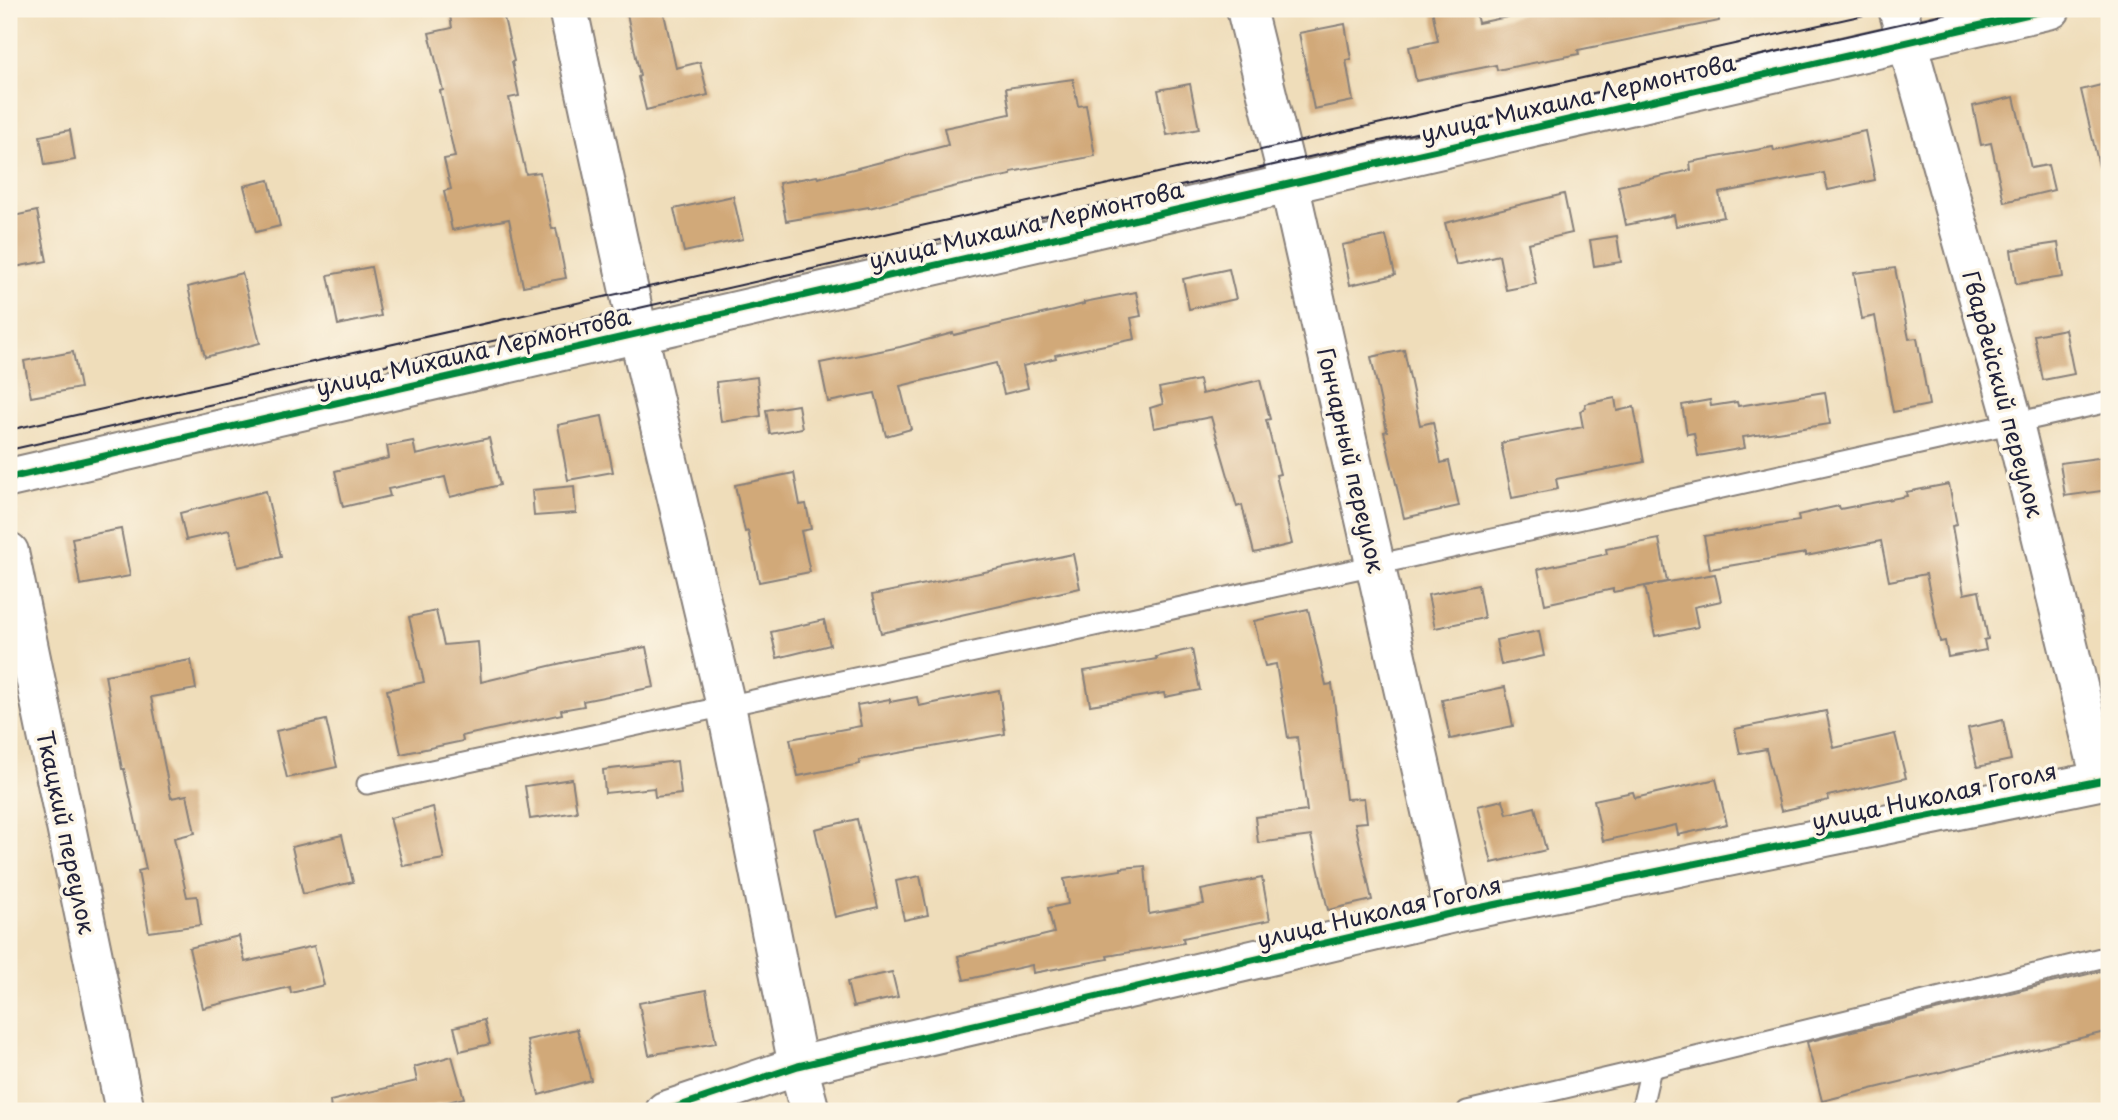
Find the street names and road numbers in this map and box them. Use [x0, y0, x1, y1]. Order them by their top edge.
street label: улица Михаила Лермонтова [1417, 44, 1739, 150]
street label: улица Михаила Лермонтова [865, 171, 1187, 277]
street label: Гвардейский переулок [1954, 267, 2054, 522]
street label: улица Михаила Лермонтова [312, 298, 634, 404]
street label: Гончарный переулок [1309, 344, 1395, 576]
street label: Ткацкий переулок [28, 727, 106, 937]
street label: улица Николая Гоголя [1808, 752, 2060, 838]
street label: улица Николая Гоголя [1253, 866, 1505, 956]

